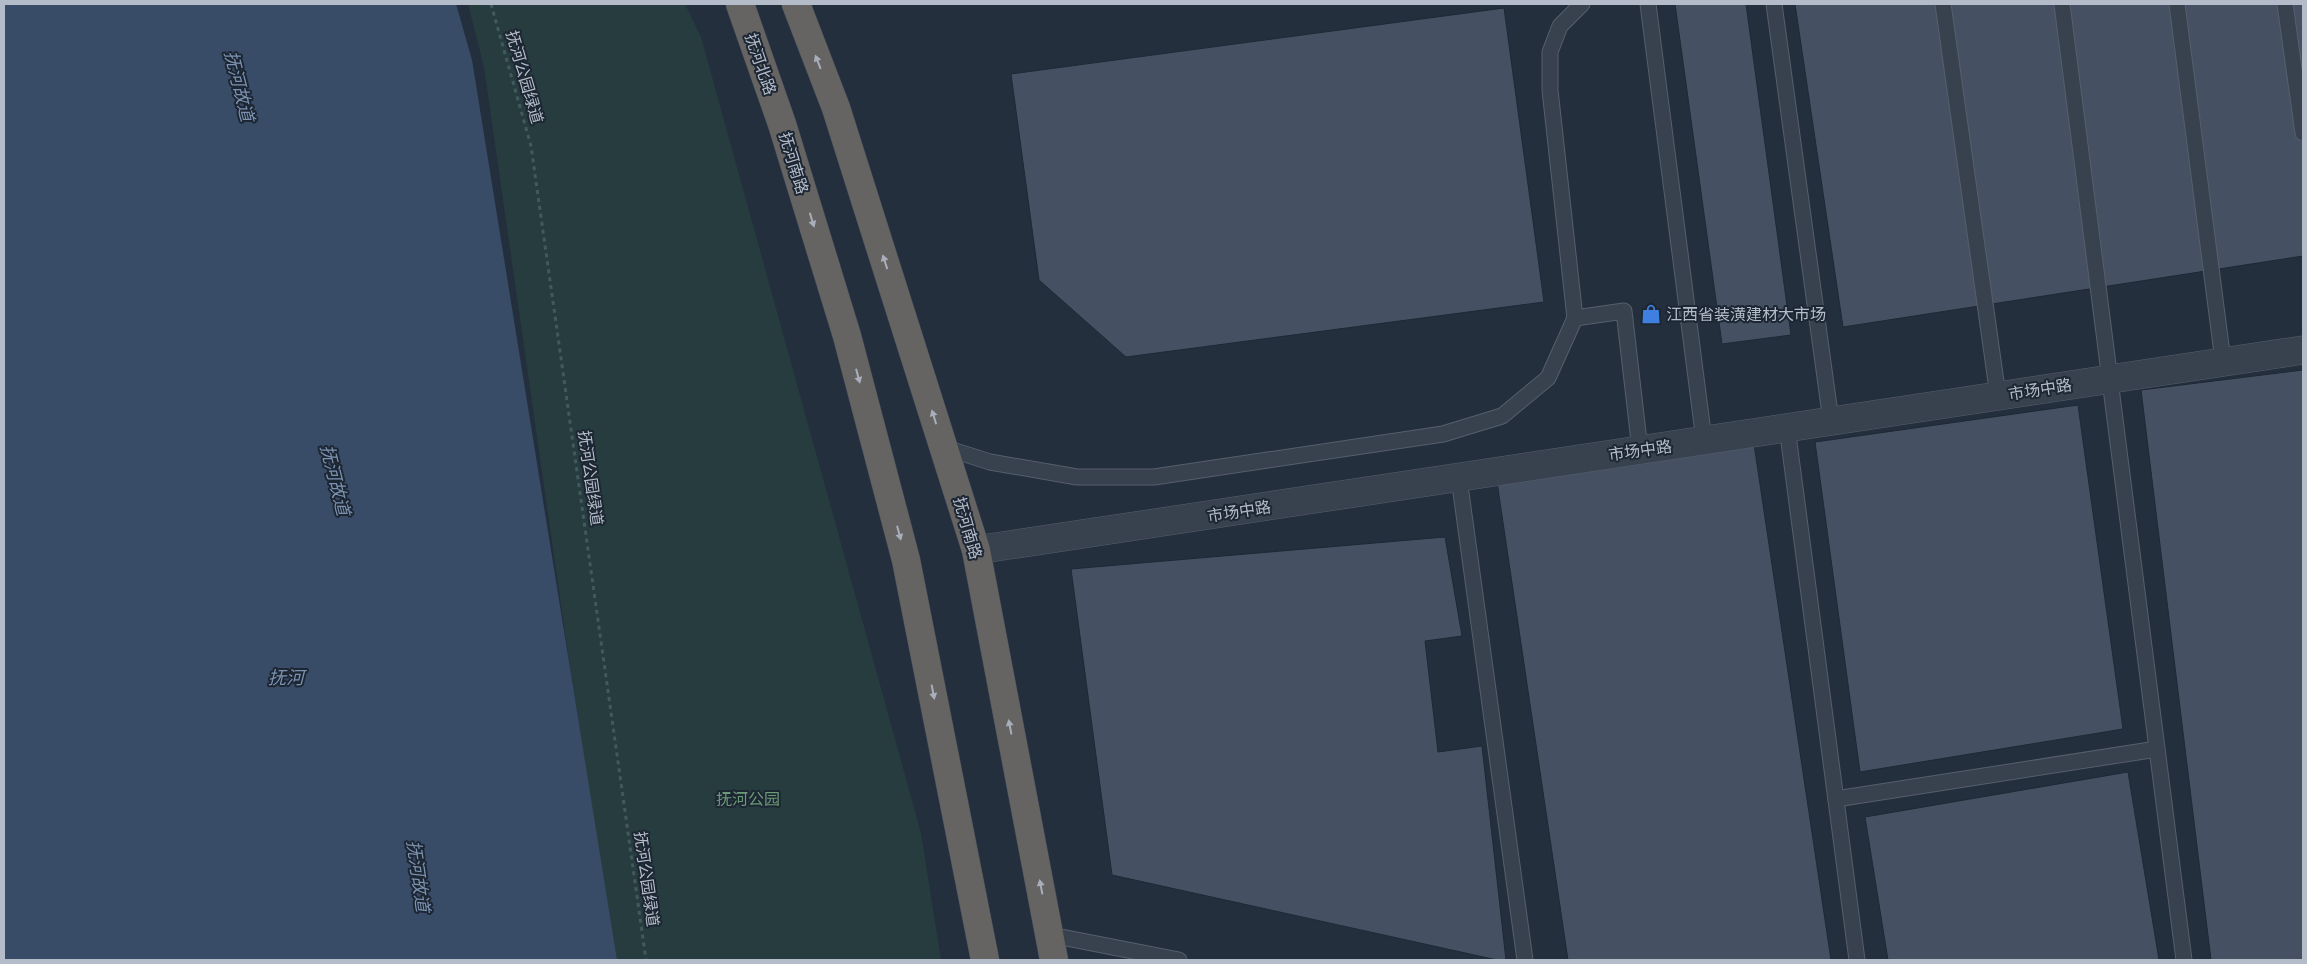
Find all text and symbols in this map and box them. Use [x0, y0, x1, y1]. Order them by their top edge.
street label: 抚河公园绿道 [502, 28, 548, 126]
street label: 抚河北路 [741, 30, 781, 98]
water label: 抚河故道 [221, 48, 259, 126]
one-way arrow [814, 55, 822, 69]
street label: 抚河南路 [775, 129, 813, 197]
one-way arrow [808, 213, 816, 228]
one-way arrow [881, 254, 889, 269]
shop icon: 江西省装潢建材大市场 [1640, 303, 1662, 325]
place label: 江西省装潢建材大市场 [1666, 304, 1826, 324]
one-way arrow [854, 369, 862, 384]
street label: 市场中路 [2007, 374, 2073, 404]
one-way arrow [930, 409, 938, 424]
street label: 抚河公园绿道 [574, 429, 608, 527]
street label: 市场中路 [1607, 436, 1673, 464]
water label: 抚河故道 [317, 442, 355, 520]
street label: 抚河南路 [950, 494, 986, 562]
street label: 市场中路 [1206, 496, 1272, 526]
one-way arrow [895, 526, 903, 541]
water label: 抚河 [268, 667, 307, 688]
one-way arrow [929, 685, 937, 701]
one-way arrow [1006, 719, 1014, 735]
park label: 抚河公园 [716, 789, 780, 809]
street label: 抚河公园绿道 [630, 830, 664, 928]
water label: 抚河故道 [403, 839, 434, 916]
one-way arrow [1037, 878, 1045, 894]

